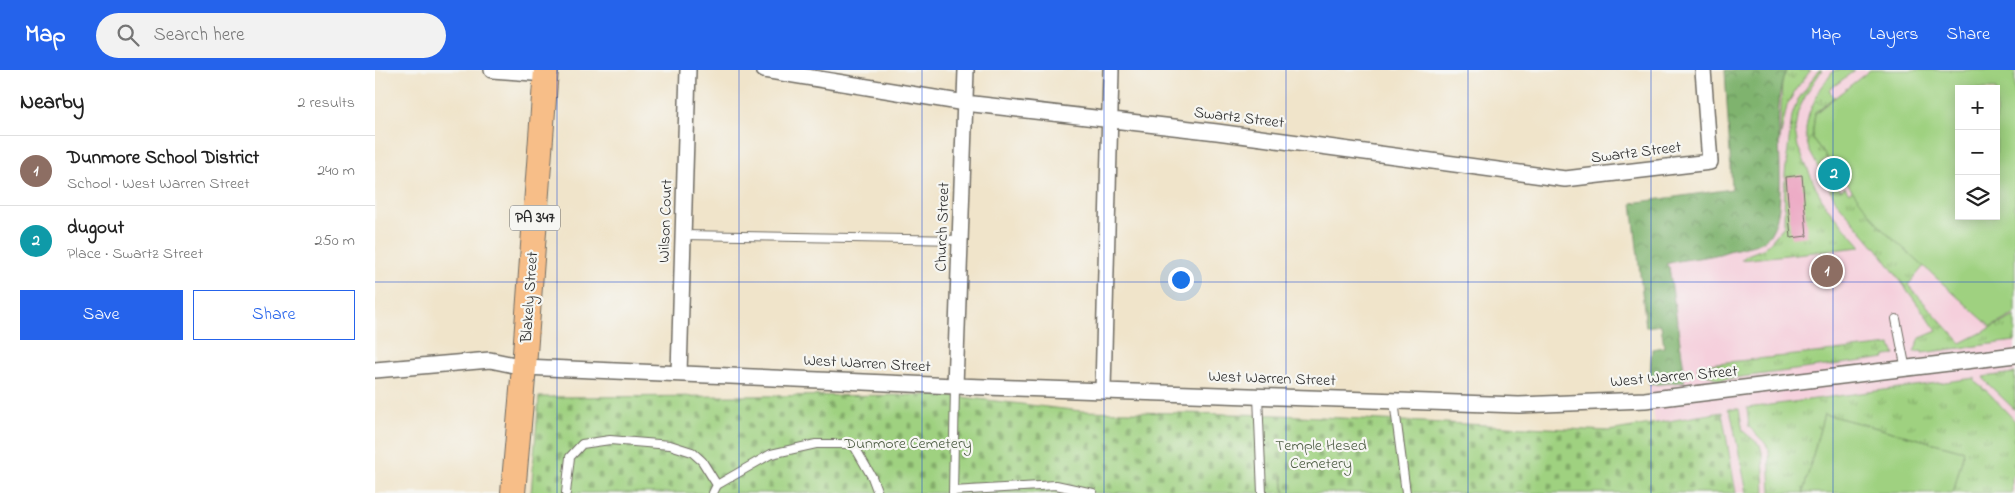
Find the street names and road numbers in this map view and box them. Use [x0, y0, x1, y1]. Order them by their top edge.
street label: Swartz Street [1192, 101, 1286, 136]
street label: Swartz Street [1589, 135, 1683, 170]
street label: Wilson Court [653, 178, 679, 263]
street label: Church Street [929, 181, 957, 272]
road number: PA 347 [510, 206, 560, 230]
street label: Blakely Street [515, 250, 545, 344]
street label: West Warren Street [803, 349, 932, 379]
street label: West Warren Street [1609, 359, 1739, 395]
street label: West Warren Street [1208, 365, 1337, 393]

